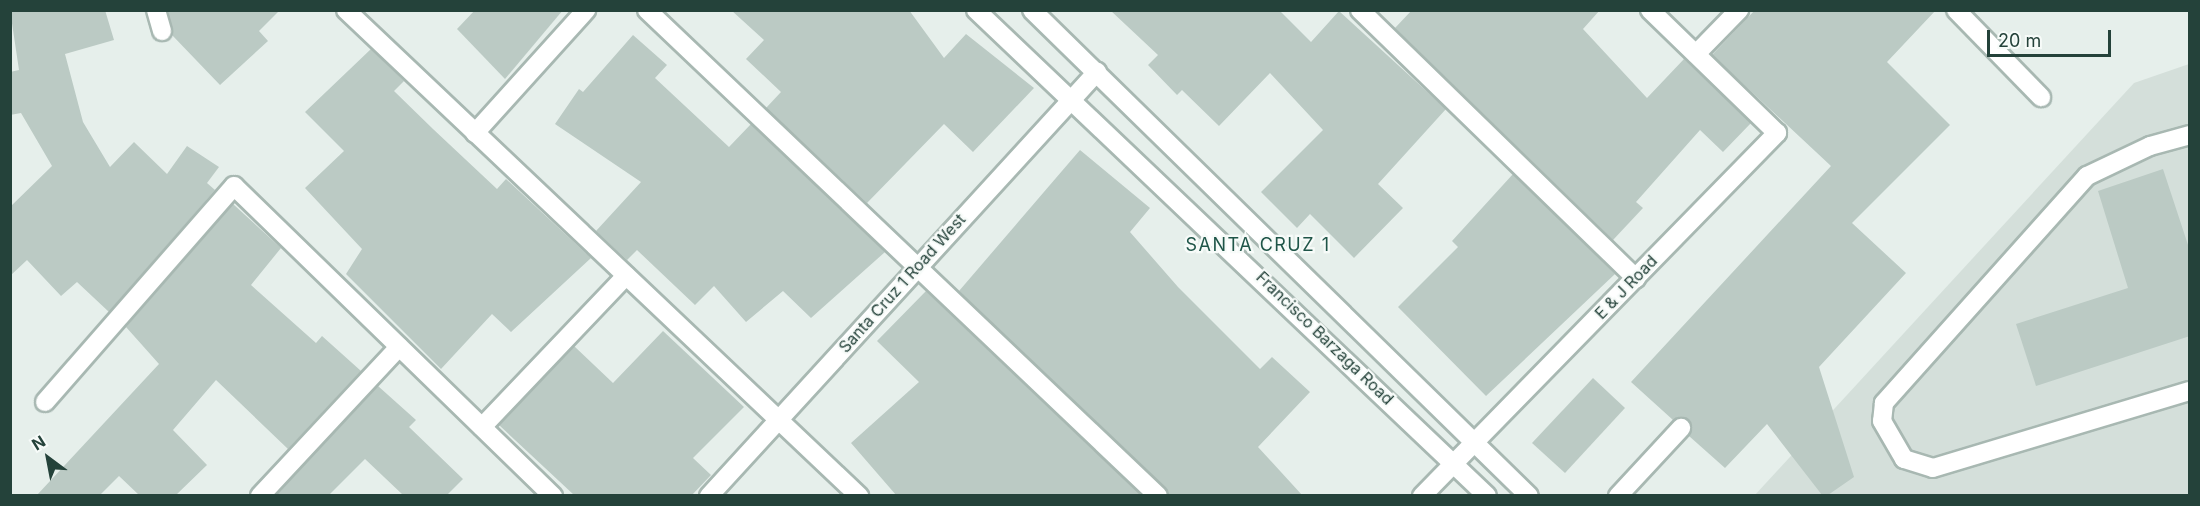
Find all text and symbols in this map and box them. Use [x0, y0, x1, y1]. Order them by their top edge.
scale bar [1990, 18, 2114, 56]
text: 20 m [1998, 30, 2041, 51]
street label: Santa Cruz 1 Road West [835, 210, 969, 356]
district label: SANTA CRUZ 1 [1186, 234, 1330, 256]
street label: E & J Road [1591, 251, 1661, 323]
street label: Francisco Barzaga Road [1252, 267, 1398, 409]
north arrow [18, 428, 78, 488]
text: N [28, 431, 49, 454]

